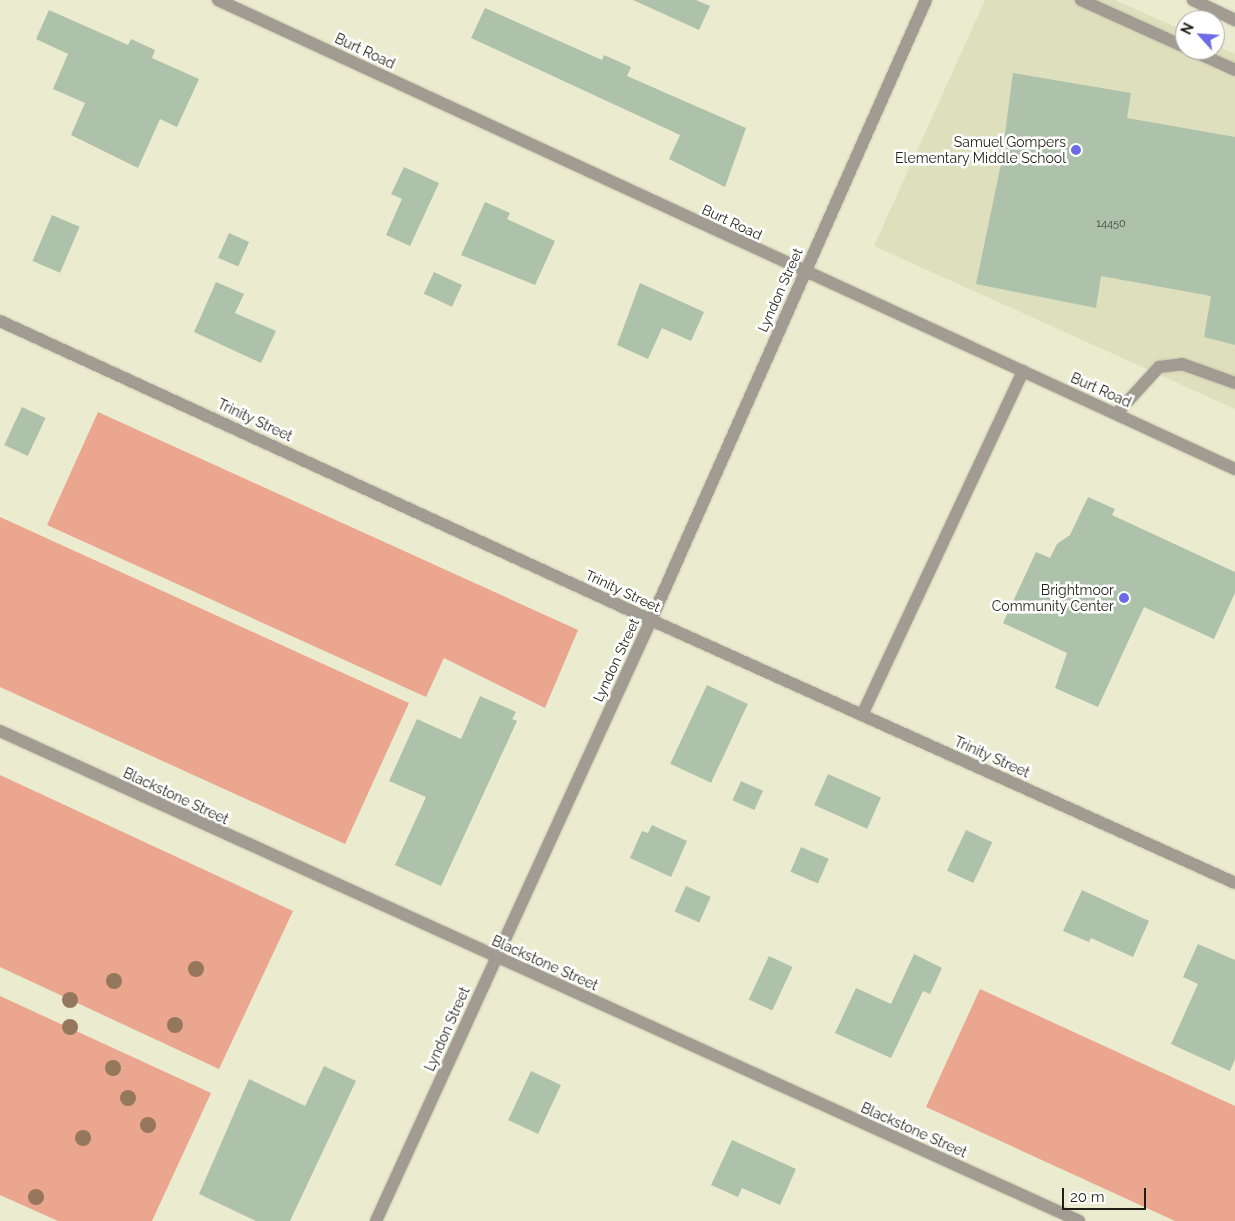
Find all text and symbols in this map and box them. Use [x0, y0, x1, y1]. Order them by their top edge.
north arrow [1175, 10, 1225, 60]
text: N [1178, 21, 1197, 37]
street label: Burt Road [332, 30, 398, 72]
place label: Samuel Gompers Elementary Middle School [895, 134, 1066, 166]
marker: Samuel Gompers Elementary Middle School [1070, 144, 1082, 156]
street label: Burt Road [699, 201, 765, 243]
house number: 14450 [1096, 217, 1126, 231]
street label: Lyndon Street [754, 245, 806, 335]
street label: Burt Road [1068, 369, 1134, 411]
street label: Trinity Street [215, 395, 295, 445]
street label: Trinity Street [583, 566, 663, 616]
place label: Brightmoor Community Center [991, 582, 1114, 614]
marker: Brightmoor Community Center [1118, 592, 1130, 604]
street label: Lyndon Street [589, 615, 643, 705]
street label: Trinity Street [952, 733, 1032, 781]
street label: Blackstone Street [121, 764, 231, 828]
street label: Blackstone Street [489, 932, 601, 994]
street label: Lyndon Street [421, 984, 473, 1074]
street label: Blackstone Street [858, 1099, 970, 1161]
scale bar [1065, 1178, 1149, 1210]
text: 20 m [1070, 1188, 1105, 1206]

